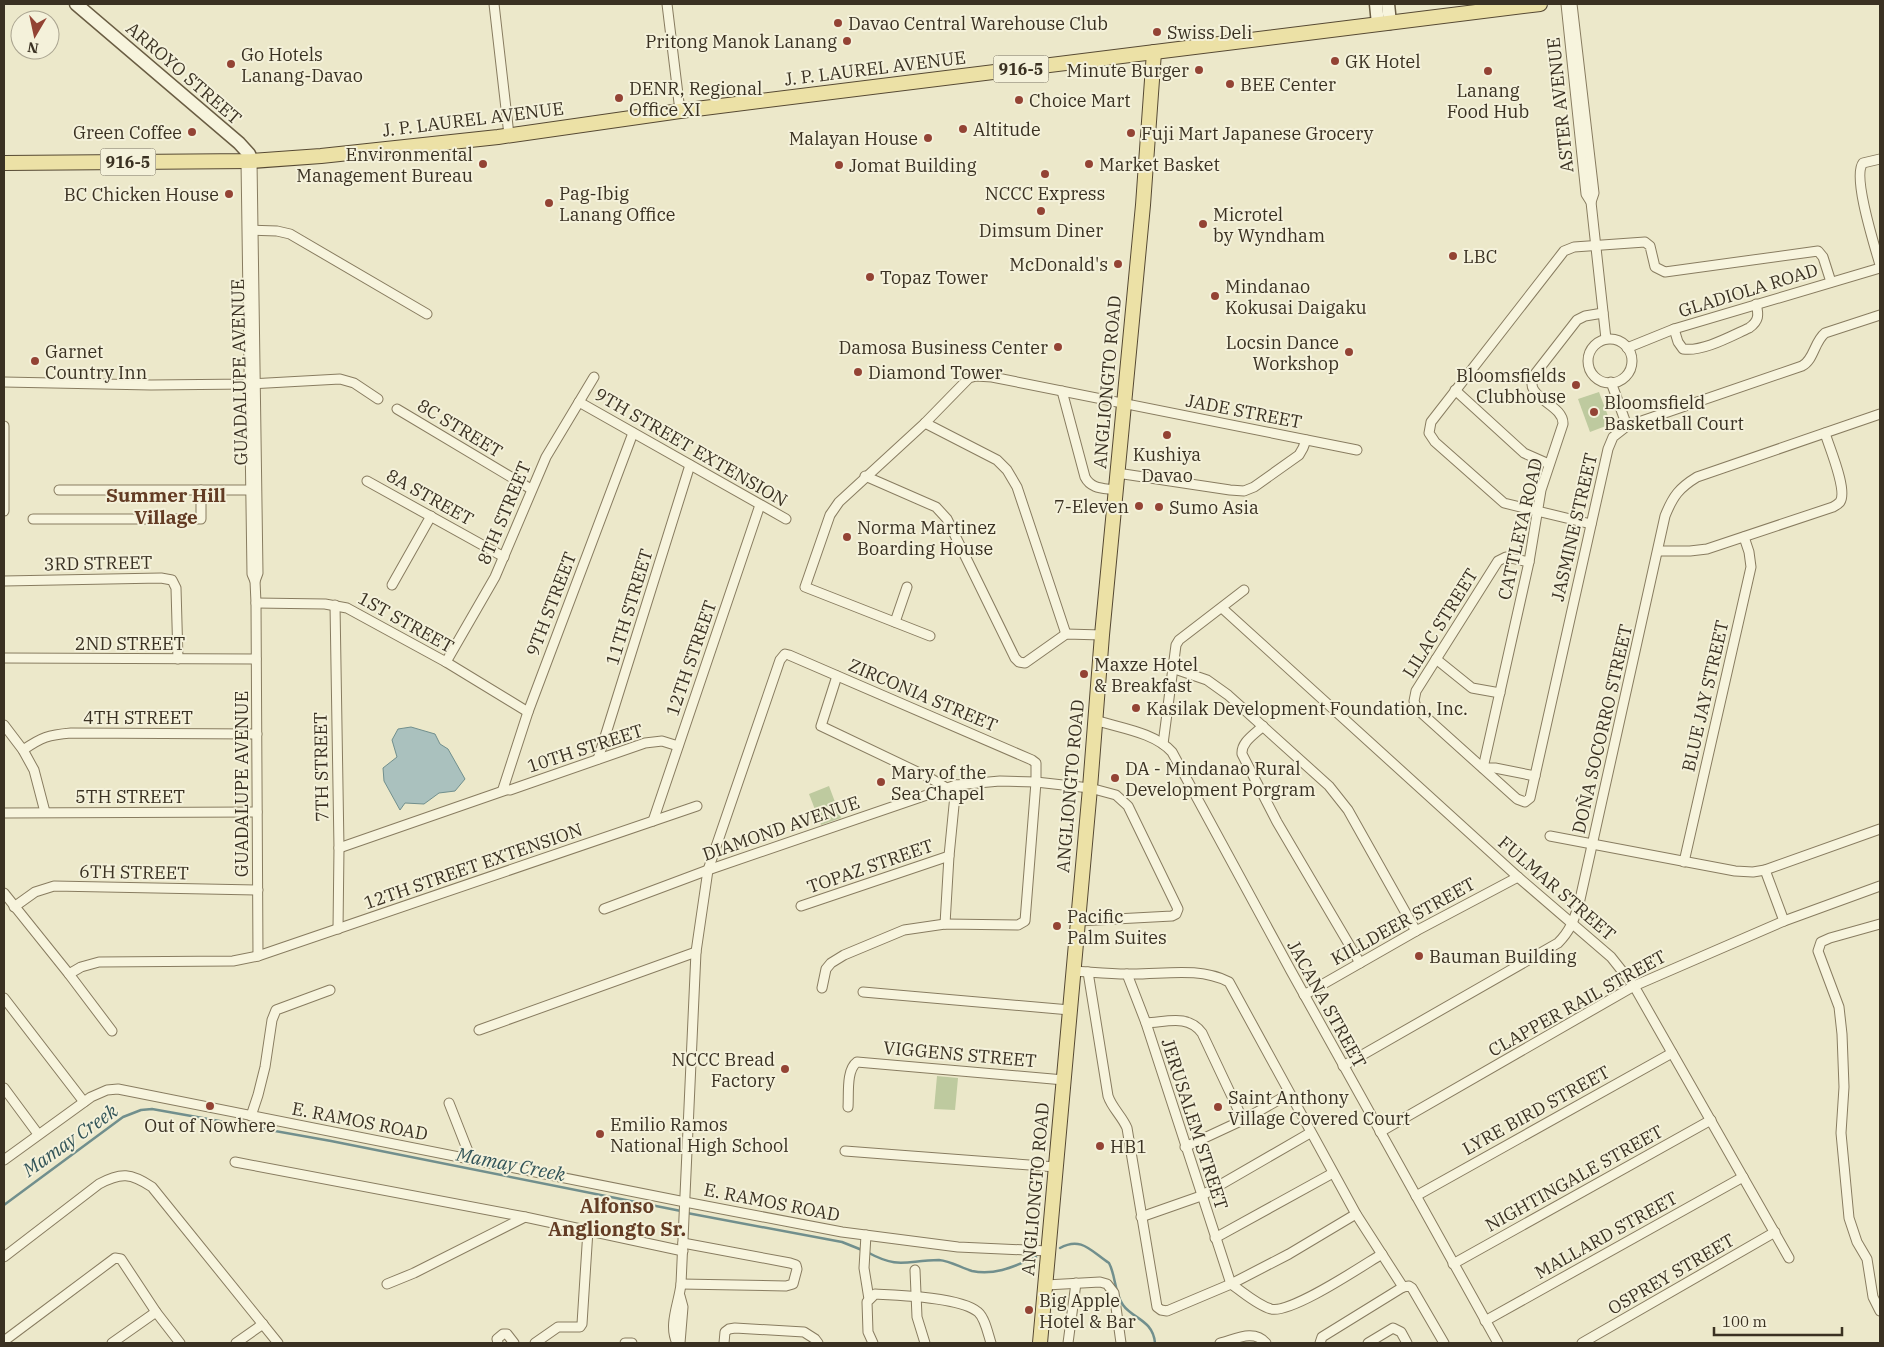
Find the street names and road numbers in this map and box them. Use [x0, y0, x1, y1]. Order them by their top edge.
street label: ARROYO STREET [121, 17, 247, 130]
street label: ASTER AVENUE [1541, 36, 1579, 174]
street label: J. P. LAUREL AVENUE [783, 45, 967, 91]
road number: 916-5 [994, 56, 1048, 82]
street label: J. P. LAUREL AVENUE [381, 96, 565, 142]
road number: 916-5 [100, 148, 156, 176]
street label: GLADIOLA ROAD [1675, 258, 1821, 322]
street label: GUADALUPE AVENUE [226, 279, 252, 465]
street label: ANGLIONGTO ROAD [1088, 294, 1126, 470]
street label: 9TH STREET EXTENSION [590, 382, 792, 512]
street label: JADE STREET [1184, 388, 1304, 434]
street label: 8C STREET [413, 394, 507, 463]
street label: JASMINE STREET [1546, 450, 1602, 603]
street label: CATTLEYA ROAD [1492, 456, 1548, 602]
street label: 8TH STREET [472, 458, 536, 568]
street label: 8A STREET [382, 464, 478, 531]
street label: 11TH STREET [600, 546, 658, 668]
street label: 9TH STREET [521, 548, 582, 659]
street label: 3RD STREET [43, 551, 153, 575]
street label: LILAC STREET [1397, 564, 1483, 682]
street label: 1ST STREET [354, 586, 458, 658]
street label: 12TH STREET [660, 597, 722, 719]
street label: BLUE JAY STREET [1676, 618, 1734, 774]
street label: DOÑA SOCORRO STREET [1567, 622, 1637, 836]
street label: 2ND STREET [75, 632, 186, 655]
street label: ZIRCONIA STREET [845, 653, 1001, 737]
street label: GUADALUPE AVENUE [230, 691, 253, 877]
street label: ANGLIONGTO ROAD [1051, 698, 1089, 874]
street label: 4TH STREET [83, 706, 193, 729]
street label: 7TH STREET [309, 712, 333, 822]
street label: 10TH STREET [524, 718, 646, 778]
street label: 5TH STREET [75, 785, 185, 808]
street label: DIAMOND AVENUE [700, 790, 862, 866]
street label: 12TH STREET EXTENSION [361, 818, 585, 914]
street label: FULMAR STREET [1493, 831, 1621, 946]
street label: TOPAZ STREET [804, 834, 936, 898]
street label: 6TH STREET [79, 860, 189, 884]
street label: KILLDEER STREET [1327, 872, 1479, 970]
street label: JACANA STREET [1282, 936, 1372, 1072]
street label: CLAPPER RAIL STREET [1484, 944, 1670, 1062]
street label: JERUSALEM STREET [1156, 1035, 1234, 1213]
street label: VIGGENS STREET [882, 1036, 1038, 1072]
street label: LYRE BIRD STREET [1458, 1060, 1614, 1160]
street label: E. RAMOS ROAD [290, 1097, 430, 1145]
street label: ANGLIONGTO ROAD [1016, 1101, 1054, 1277]
street label: NIGHTINGALE STREET [1481, 1119, 1667, 1237]
street label: E. RAMOS ROAD [702, 1178, 842, 1226]
street label: MALLARD STREET [1530, 1186, 1682, 1284]
street label: OSPREY STREET [1604, 1228, 1739, 1320]

